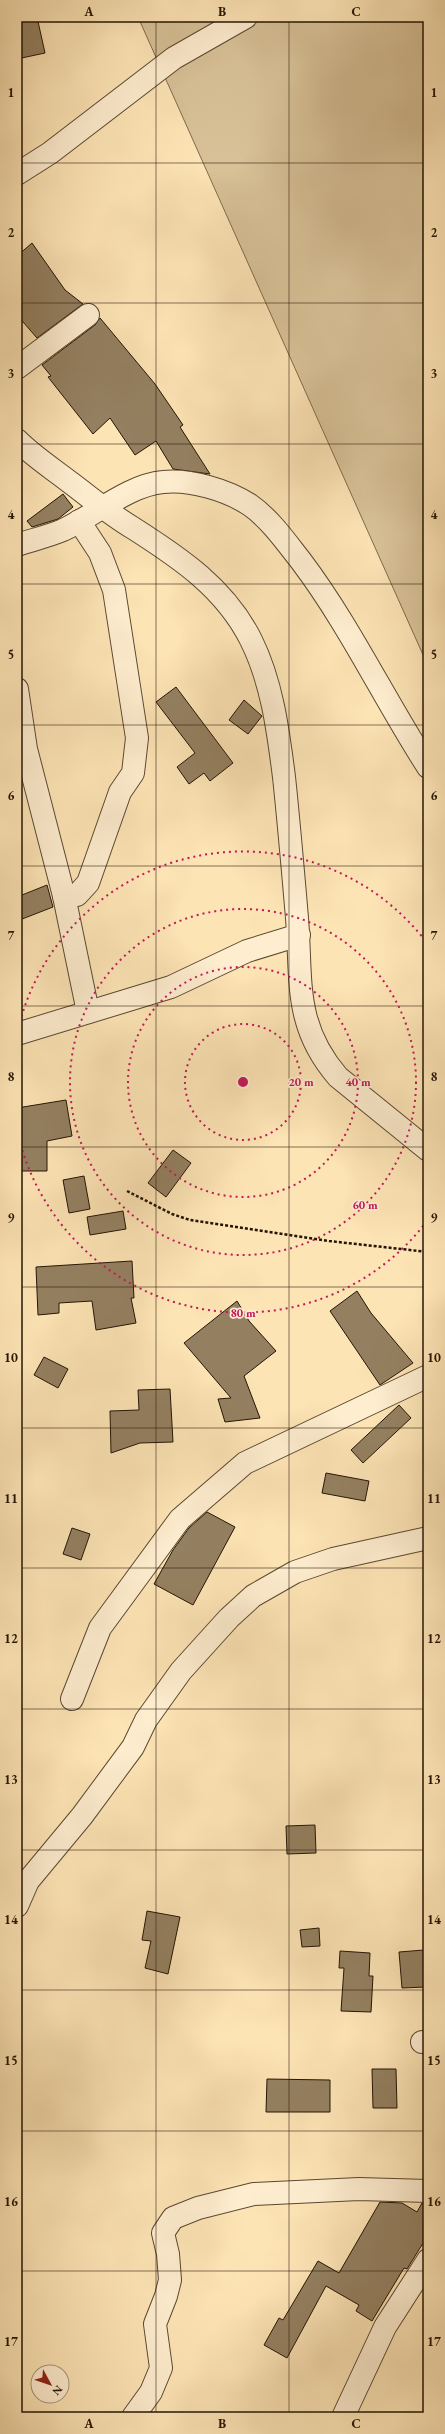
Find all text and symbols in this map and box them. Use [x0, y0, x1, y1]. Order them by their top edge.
text: A [83, 3, 94, 20]
text: B [218, 3, 226, 20]
text: C [351, 3, 361, 20]
text: 1 [8, 84, 15, 101]
text: 1 [431, 84, 438, 101]
text: 2 [8, 224, 15, 241]
text: 2 [431, 224, 438, 241]
text: 3 [8, 365, 15, 382]
text: 3 [431, 365, 438, 382]
text: 4 [8, 506, 15, 523]
text: 4 [431, 506, 438, 523]
text: 5 [8, 646, 14, 663]
text: 5 [431, 646, 437, 663]
text: 6 [8, 787, 15, 804]
text: 6 [431, 787, 438, 804]
text: 7 [8, 927, 15, 944]
text: 7 [431, 927, 438, 944]
text: 8 [8, 1068, 15, 1085]
text: 8 [431, 1068, 438, 1085]
text: 20 m [288, 1074, 314, 1090]
text: 40 m [345, 1074, 371, 1090]
centre of rings [236, 1075, 250, 1089]
text: 60 m [352, 1197, 378, 1213]
text: 9 [8, 1209, 15, 1226]
text: 9 [431, 1209, 438, 1226]
text: 80 m [230, 1305, 256, 1321]
text: 10 [4, 1349, 18, 1366]
text: 10 [427, 1349, 441, 1366]
text: 11 [4, 1490, 18, 1507]
text: 11 [427, 1490, 441, 1507]
text: 12 [4, 1630, 18, 1647]
text: 12 [427, 1630, 441, 1647]
text: 13 [4, 1771, 18, 1788]
text: 13 [427, 1771, 441, 1788]
text: 14 [4, 1911, 18, 1928]
text: 14 [427, 1911, 441, 1928]
text: 15 [4, 2052, 18, 2069]
text: 15 [427, 2052, 441, 2069]
text: 16 [4, 2193, 18, 2210]
text: 16 [427, 2193, 441, 2210]
text: 17 [4, 2333, 18, 2350]
text: 17 [427, 2333, 441, 2350]
north arrow [30, 2364, 70, 2404]
text: N [49, 2383, 66, 2398]
text: A [83, 2415, 94, 2432]
text: B [218, 2415, 226, 2432]
text: C [351, 2415, 361, 2432]

